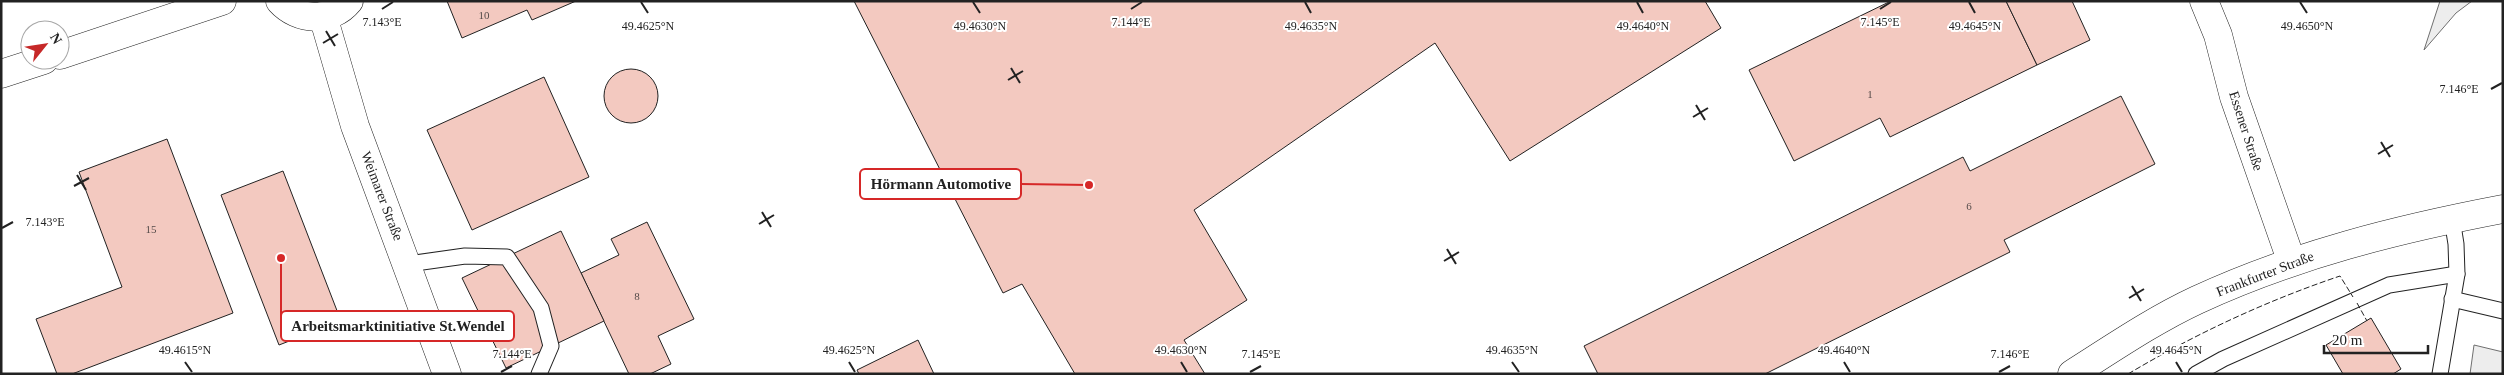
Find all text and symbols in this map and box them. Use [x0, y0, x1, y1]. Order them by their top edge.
house number: 10 [479, 9, 490, 21]
text: 7.143°E [362, 15, 402, 29]
text: 7.144°E [1111, 15, 1151, 29]
text: 7.145°E [1860, 15, 1900, 29]
text: 49.4625°N [622, 19, 675, 33]
text: 49.4630°N [954, 19, 1007, 33]
text: 49.4635°N [1285, 19, 1338, 33]
text: 49.4640°N [1617, 19, 1670, 33]
text: 49.4645°N [1949, 19, 2002, 33]
text: 49.4650°N [2281, 19, 2334, 33]
north arrow [20, 20, 70, 70]
text: N [47, 31, 65, 47]
text: 7.146°E [2439, 82, 2479, 96]
house number: 1 [1867, 88, 1873, 100]
street label: Essener Straße [2226, 89, 2266, 173]
street label: Weimarer Straße [358, 149, 406, 243]
callout: Hörmann Automotive [860, 169, 1021, 199]
text: Hörmann Automotive [871, 176, 1012, 192]
house number: 6 [1966, 200, 1972, 212]
text: 7.143°E [25, 215, 65, 229]
house number: 15 [146, 223, 157, 235]
street label: Frankfurter Straße [2214, 249, 2316, 299]
house number: 8 [634, 290, 640, 302]
callout: Arbeitsmarktinitiative St.Wendel [281, 311, 514, 341]
text: Arbeitsmarktinitiative St.Wendel [291, 318, 505, 334]
scale bar [2324, 322, 2428, 354]
text: 20 m [2332, 332, 2363, 348]
text: 49.4615°N [159, 343, 212, 357]
text: 49.4625°N [823, 343, 876, 357]
text: 49.4630°N [1155, 343, 1208, 357]
text: 49.4635°N [1486, 343, 1539, 357]
text: 49.4640°N [1818, 343, 1871, 357]
text: 49.4645°N [2150, 343, 2203, 357]
text: 7.144°E [492, 347, 532, 361]
text: 7.145°E [1241, 347, 1281, 361]
text: 7.146°E [1990, 347, 2030, 361]

